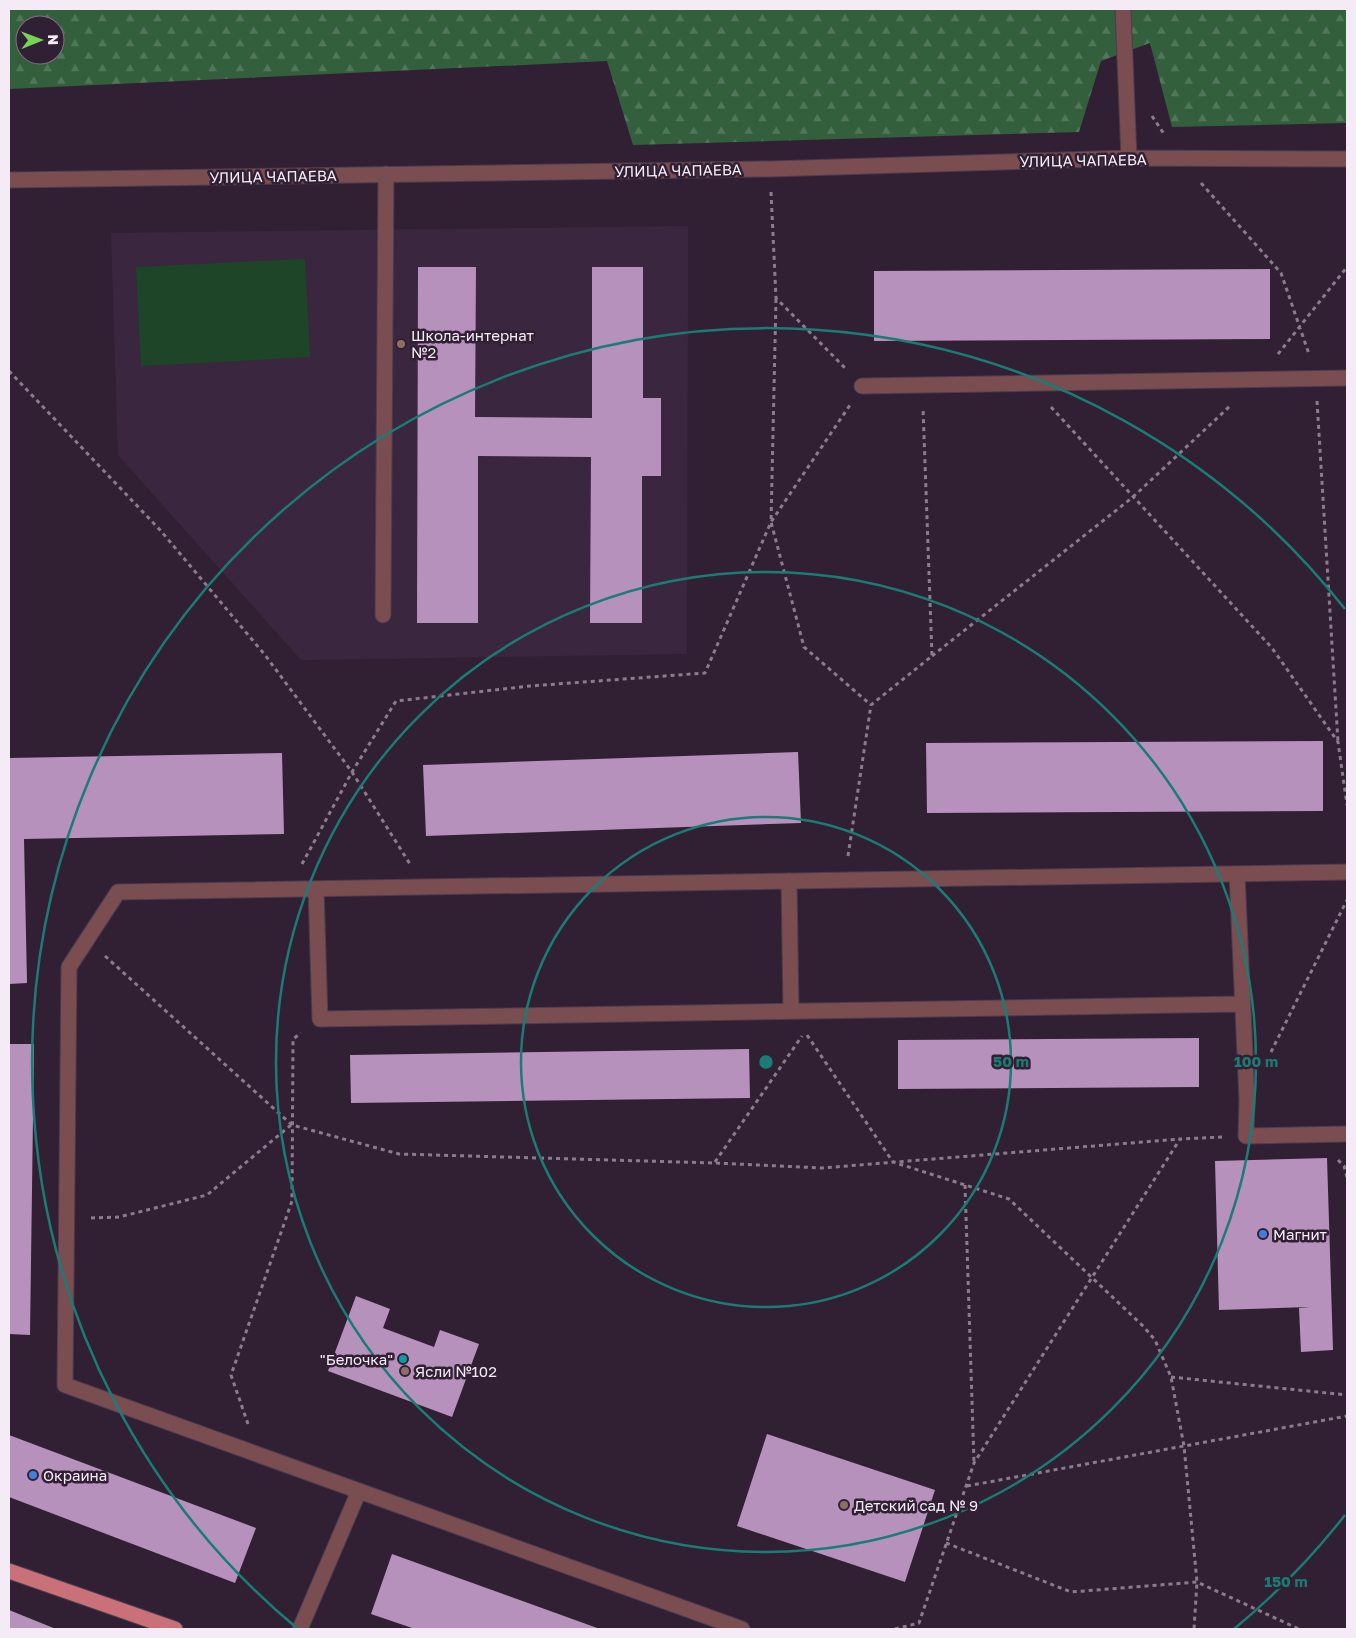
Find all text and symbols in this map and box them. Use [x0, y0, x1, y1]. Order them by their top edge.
north arrow [15, 15, 65, 65]
text: N [45, 34, 62, 45]
street label: УЛИЦА ЧАПАЕВА [1019, 150, 1147, 170]
street label: УЛИЦА ЧАПАЕВА [614, 160, 742, 180]
street label: УЛИЦА ЧАПАЕВА [209, 166, 337, 186]
place label: Школа-интернат №2 [411, 326, 535, 361]
marker: Школа-интернат №2 [395, 338, 407, 350]
text: 50 m [993, 1052, 1029, 1070]
text: 100 m [1234, 1052, 1278, 1070]
centre of rings [757, 1053, 775, 1071]
place label: Магнит [1273, 1225, 1328, 1243]
marker: Магнит [1257, 1228, 1269, 1240]
place label: "Белочка" [320, 1350, 393, 1368]
marker: "Белочка" [397, 1353, 409, 1365]
place label: Ясли №102 [415, 1362, 497, 1380]
marker: Ясли №102 [399, 1365, 411, 1377]
place label: Окраина [43, 1466, 107, 1484]
marker: Окраина [27, 1469, 39, 1481]
place label: Детский сад № 9 [854, 1496, 978, 1514]
marker: Детский сад № 9 [838, 1499, 850, 1511]
text: 150 m [1264, 1572, 1308, 1590]

